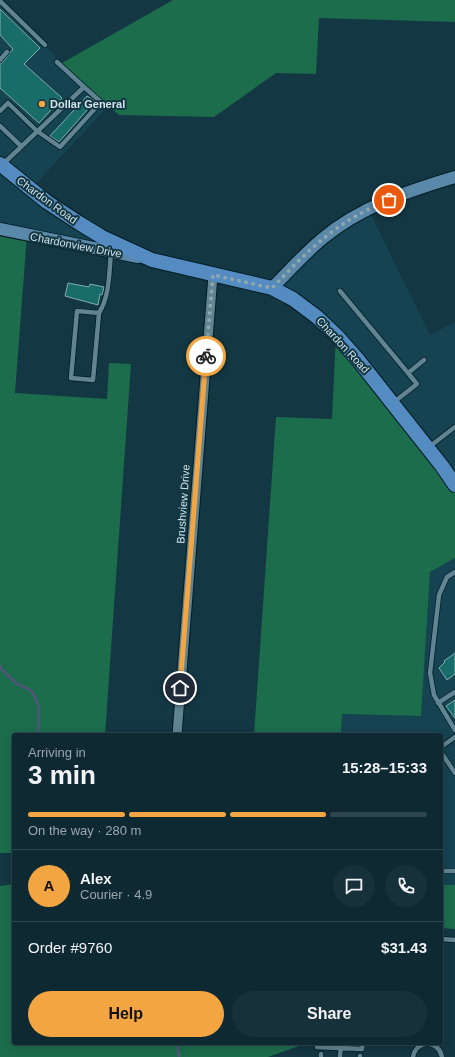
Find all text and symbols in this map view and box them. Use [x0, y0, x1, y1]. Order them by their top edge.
place label: Dollar General [50, 98, 125, 110]
marker: Dollar General [37, 99, 47, 109]
street label: Chardon Road [15, 174, 79, 226]
pin [372, 183, 406, 217]
icon: bag [378, 189, 400, 211]
street label: Chardonview Drive [29, 230, 123, 260]
street label: Chardon Road [314, 315, 372, 375]
courier [186, 336, 226, 376]
icon: bike [195, 345, 217, 367]
street label: Brushview Drive [174, 464, 192, 544]
pin [163, 671, 197, 705]
icon: home [169, 677, 191, 699]
text: Arriving in [28, 745, 86, 760]
text: 15:28–15:33 [342, 759, 427, 776]
text: 3 min [28, 760, 96, 790]
text: On the way · 280 m [28, 823, 141, 838]
button: chat [333, 865, 375, 907]
button: phone [385, 865, 427, 907]
text: Alex [80, 870, 112, 887]
text: A [44, 877, 54, 894]
text: Courier · 4.9 [80, 887, 152, 902]
text: Order #9760 [28, 939, 112, 956]
text: $31.43 [381, 939, 427, 956]
button: Help [28, 991, 224, 1037]
button: Share [232, 991, 427, 1037]

